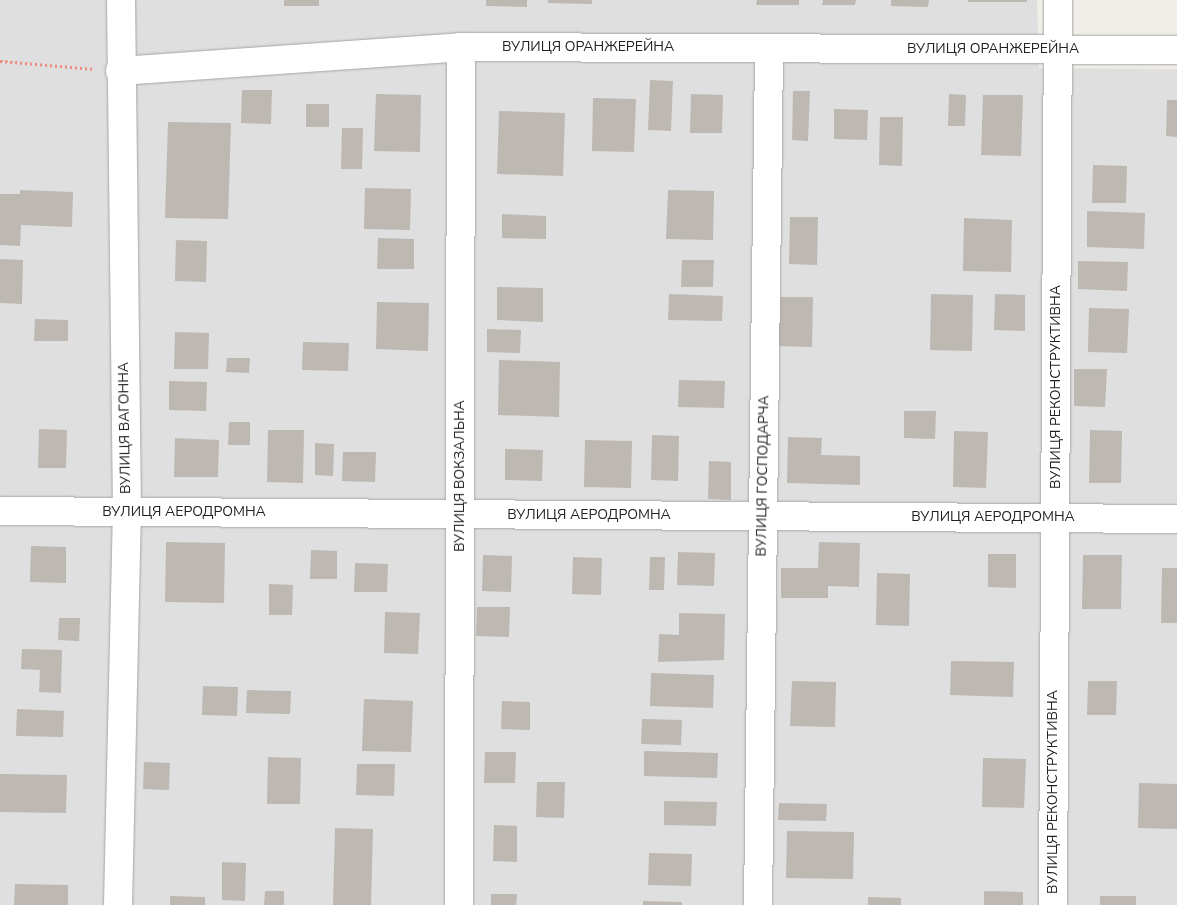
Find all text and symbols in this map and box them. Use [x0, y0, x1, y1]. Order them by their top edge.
street label: ВУЛИЦЯ ОРАНЖЕРЕЙНА [502, 39, 674, 55]
street label: ВУЛИЦЯ ОРАНЖЕРЕЙНА [907, 41, 1079, 57]
street label: ВУЛИЦЯ РЕКОНСТРУКТИВНА [1048, 285, 1064, 489]
street label: ВУЛИЦЯ ВАГОННА [115, 362, 135, 494]
street label: ВУЛИЦЯ ГОСПОДАРЧА [753, 395, 773, 557]
street label: ВУЛИЦЯ ВОКЗАЛЬНА [452, 400, 468, 552]
street label: ВУЛИЦЯ АЕРОДРОМНА [102, 504, 266, 520]
street label: ВУЛИЦЯ АЕРОДРОМНА [507, 507, 671, 523]
street label: ВУЛИЦЯ АЕРОДРОМНА [911, 509, 1075, 525]
street label: ВУЛИЦЯ РЕКОНСТРУКТИВНА [1045, 690, 1061, 894]

